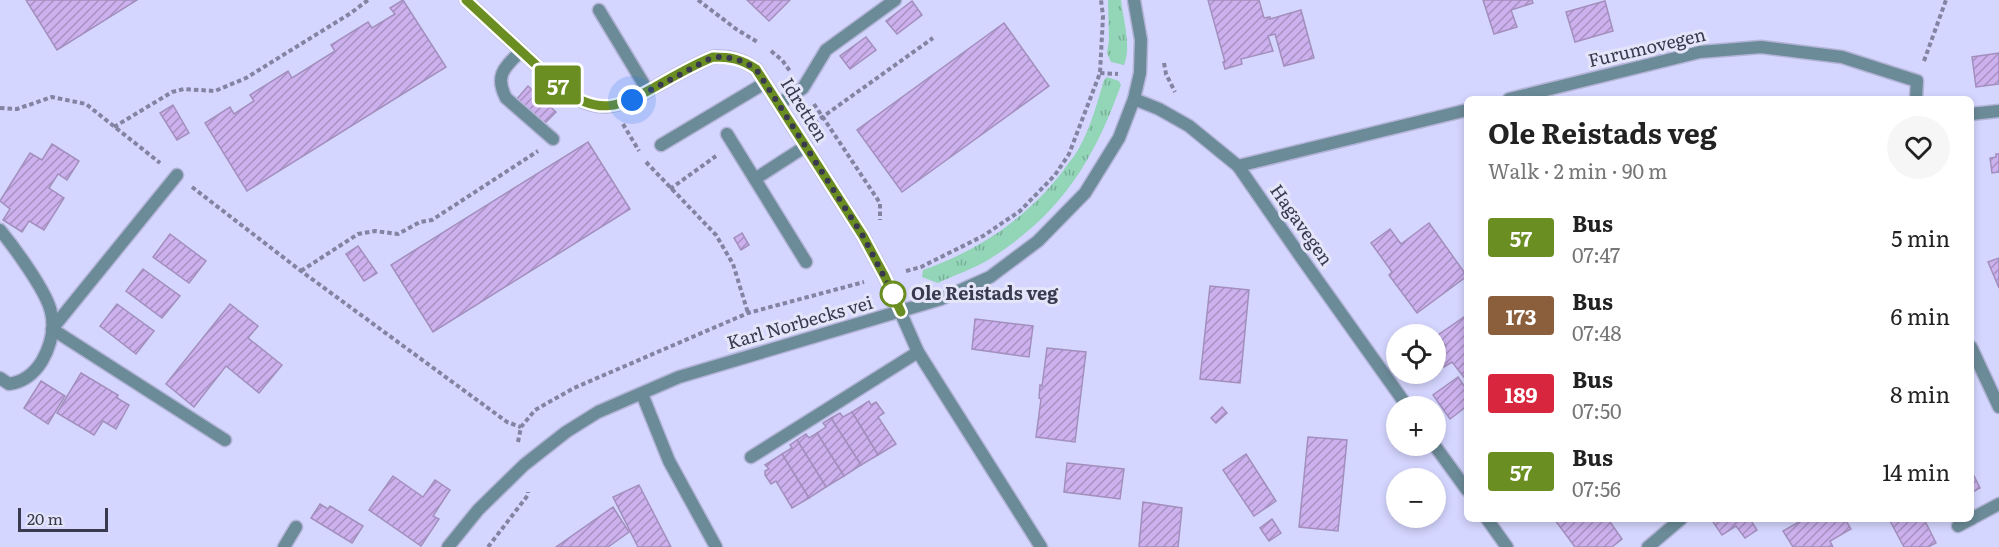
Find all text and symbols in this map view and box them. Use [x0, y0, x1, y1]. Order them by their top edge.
street label: Furumovegen [1585, 20, 1708, 73]
line badge: 57 [531, 66, 585, 104]
text: 57 [547, 70, 569, 101]
street label: Idretten [775, 72, 836, 147]
your location [617, 85, 647, 115]
text: Ole Reistads veg [1488, 111, 1717, 153]
button: heart [1887, 116, 1950, 179]
text: Walk · 2 min · 90 m [1488, 155, 1667, 185]
street label: Hagavegen [1264, 178, 1340, 270]
text: Bus [1572, 206, 1613, 239]
text: 5 min [1891, 221, 1950, 254]
text: 57 [1510, 222, 1532, 253]
text: 07:47 [1572, 239, 1620, 269]
place label: Ole Reistads veg [911, 279, 1059, 306]
marker: Ole Reistads veg [880, 281, 906, 307]
text: Bus [1572, 284, 1613, 317]
street label: Karl Norbecks vei [723, 288, 876, 355]
text: 6 min [1891, 299, 1950, 332]
text: 173 [1505, 300, 1537, 331]
text: 07:48 [1572, 317, 1622, 347]
map controls [1386, 324, 1446, 528]
button: locate [1386, 324, 1446, 384]
text: Bus [1572, 362, 1613, 395]
text: 8 min [1890, 377, 1950, 410]
text: 189 [1504, 378, 1538, 409]
text: 07:50 [1572, 395, 1622, 425]
button: + [1386, 396, 1446, 456]
text: Bus [1572, 440, 1613, 473]
text: 14 min [1882, 455, 1950, 488]
text: 57 [1510, 456, 1532, 487]
button: − [1386, 468, 1446, 528]
text: 07:56 [1572, 473, 1621, 503]
scale bar [18, 505, 108, 532]
text: 20 m [27, 506, 63, 530]

